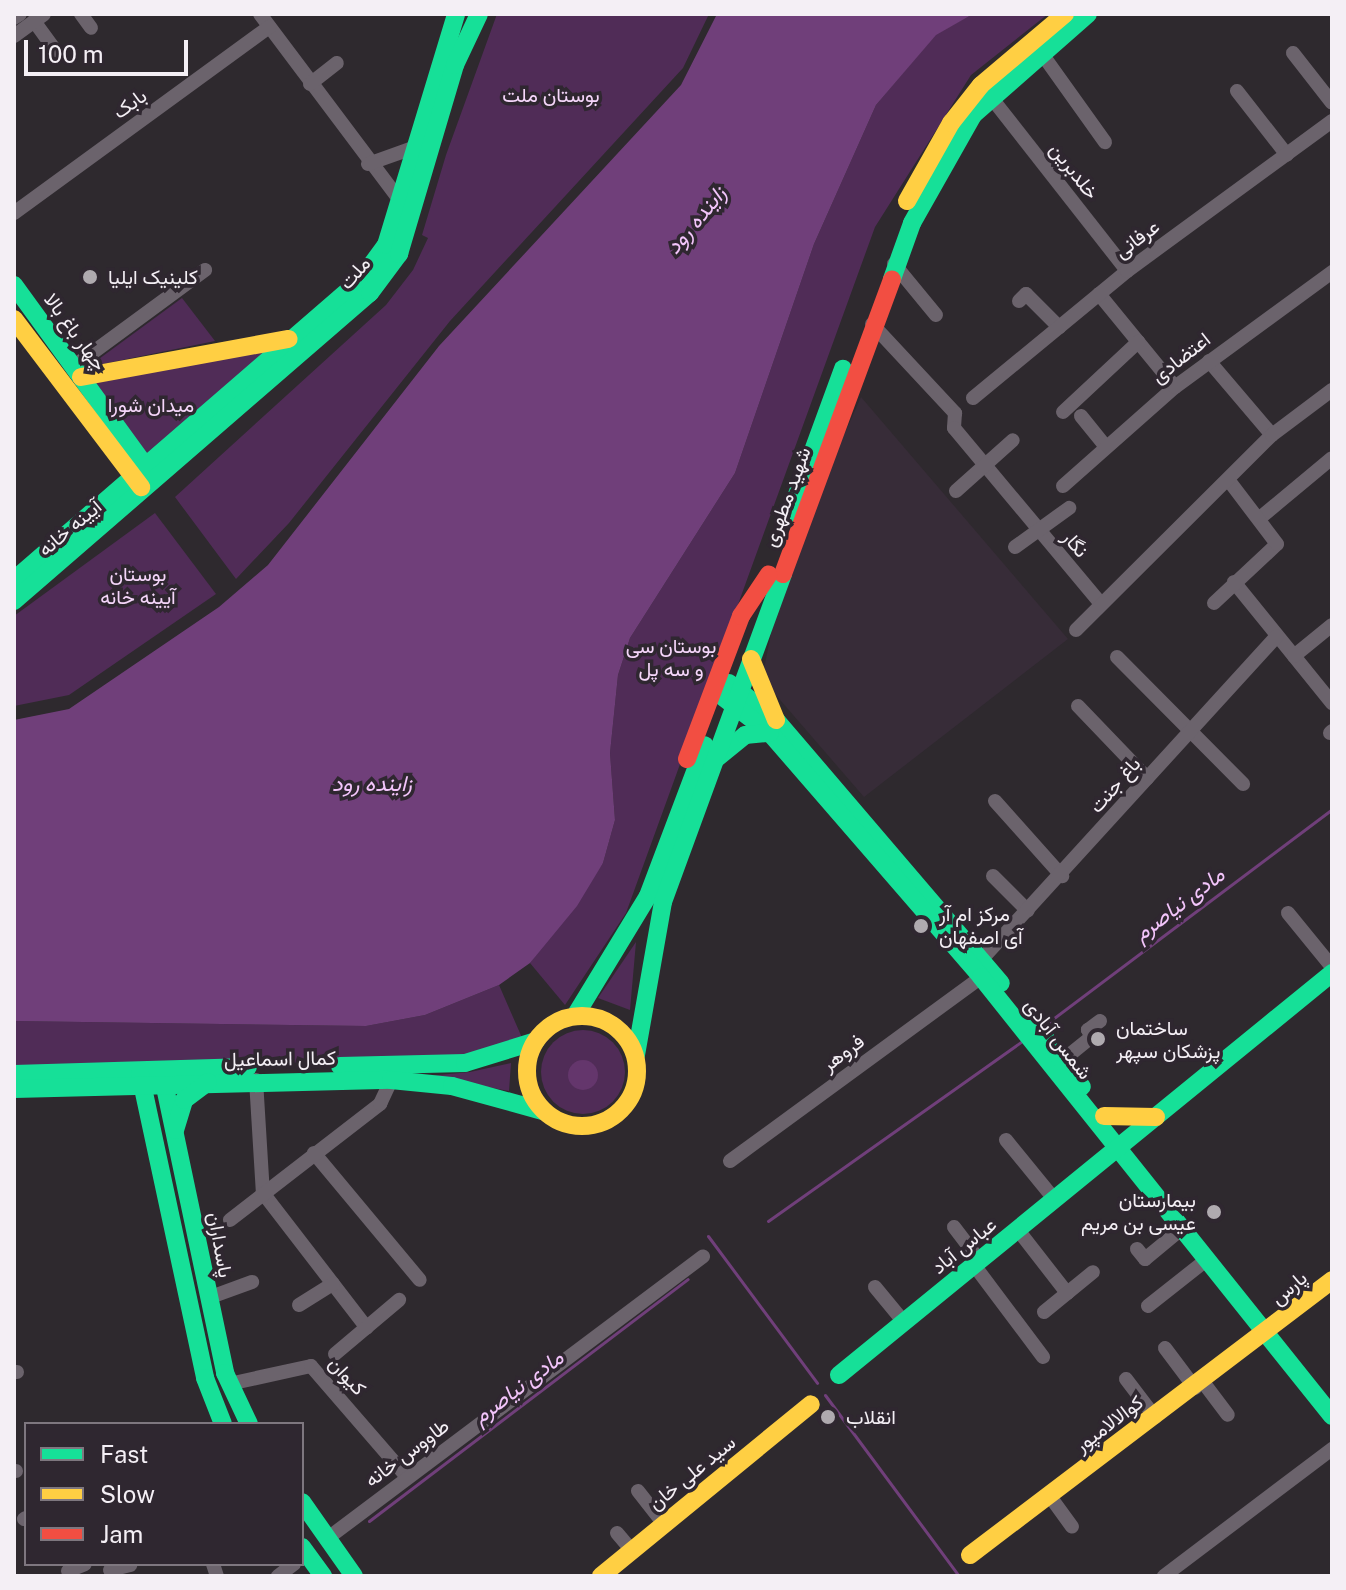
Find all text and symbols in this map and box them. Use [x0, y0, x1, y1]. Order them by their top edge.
scale bar [28, 24, 192, 74]
text: 100 m [38, 40, 104, 68]
park label: بوستان ملت [502, 83, 600, 107]
street label: بابک [108, 84, 152, 124]
street label: خلدبرین [1044, 138, 1104, 204]
water label: زاینده رود [660, 181, 732, 259]
street label: عرفانی [1110, 215, 1164, 263]
street label: ملت [334, 252, 376, 294]
place label: کلینیک ایلیا [108, 265, 198, 289]
marker: کلینیک ایلیا [79, 266, 101, 288]
street label: چهار باغ بالا [39, 288, 111, 376]
street label: اعتضادی [1147, 328, 1215, 388]
park label: میدان شورا [108, 393, 194, 417]
street label: شهید مطهری [758, 444, 816, 550]
street label: آیینه خانه [33, 495, 107, 561]
street label: نگار [1057, 526, 1093, 562]
park label: بوستان آیینه خانه [100, 563, 176, 610]
park label: بوستان سی و سه پل [626, 635, 716, 682]
street label: باغ جنت [1084, 752, 1146, 818]
water label: زاینده رود [332, 771, 412, 797]
water label: مادی نیاصرم [1128, 861, 1230, 947]
place label: مرکز ام آر آی اصفهان [939, 902, 1023, 949]
marker: مرکز ام آر آی اصفهان [910, 915, 932, 937]
street label: شمس آبادی [1019, 994, 1097, 1084]
place label: ساختمان پزشکان سپهر [1116, 1016, 1220, 1063]
marker: ساختمان پزشکان سپهر [1087, 1028, 1109, 1050]
street label: فروهر [817, 1029, 869, 1077]
street label: کمال اسماعیل [224, 1046, 336, 1072]
place label: بیمارستان عیسی بن مریم [1081, 1188, 1196, 1235]
marker: بیمارستان عیسی بن مریم [1203, 1201, 1225, 1223]
street label: پاسداران [202, 1210, 238, 1280]
street label: عباس آباد [927, 1213, 1001, 1279]
street label: پارس [1266, 1266, 1312, 1310]
water label: مادی نیاصرم [467, 1344, 569, 1430]
street label: کیوان [323, 1352, 371, 1400]
street label: کوالالامپور [1070, 1390, 1148, 1458]
place label: انقلاب [846, 1405, 896, 1429]
marker: انقلاب [817, 1406, 839, 1428]
street label: طاووس خانه [360, 1414, 454, 1492]
legend [24, 1422, 304, 1566]
street label: سید علی خان [644, 1431, 740, 1515]
text: Fast [100, 1440, 148, 1468]
text: Slow [100, 1480, 155, 1508]
text: Jam [100, 1520, 143, 1548]

